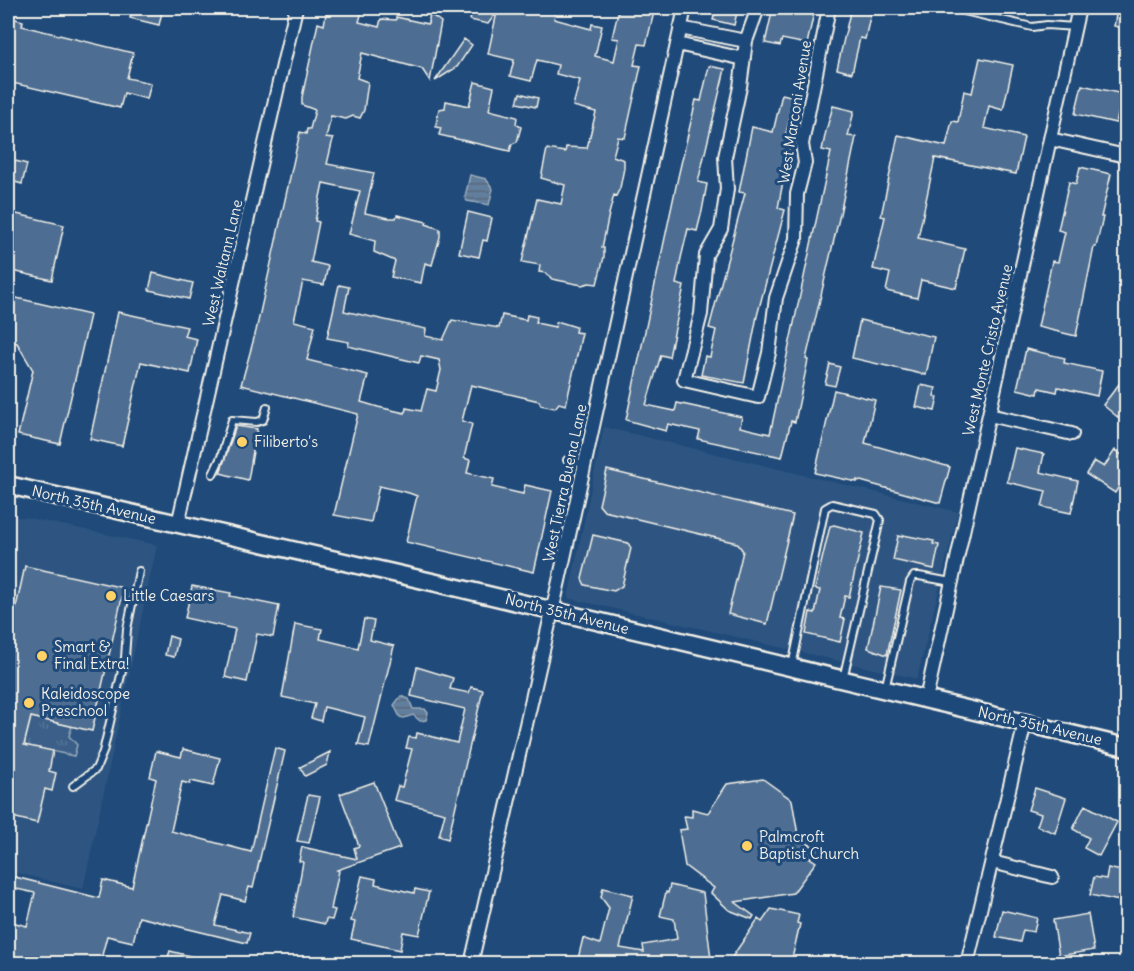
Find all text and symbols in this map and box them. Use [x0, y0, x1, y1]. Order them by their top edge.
street label: West Marconi Avenue [774, 39, 815, 185]
street label: West Waltann Lane [199, 198, 246, 328]
street label: West Monte Cristo Avenue [959, 262, 1017, 438]
street label: West Tierra Buena Lane [538, 402, 591, 564]
place label: Filiberto's [254, 432, 318, 451]
marker: Filiberto's [235, 435, 249, 449]
street label: North 35th Avenue [30, 481, 158, 528]
place label: Little Caesars [123, 586, 214, 605]
marker: Little Caesars [104, 589, 118, 603]
street label: North 35th Avenue [503, 589, 631, 638]
place label: Smart & Final Extra! [54, 637, 129, 673]
marker: Smart & Final Extra! [35, 649, 49, 663]
place label: Kaleidoscope Preschool [41, 684, 130, 720]
marker: Kaleidoscope Preschool [22, 696, 36, 710]
street label: North 35th Avenue [976, 702, 1104, 749]
place label: Palmcroft Baptist Church [759, 827, 860, 863]
marker: Palmcroft Baptist Church [740, 839, 754, 853]

